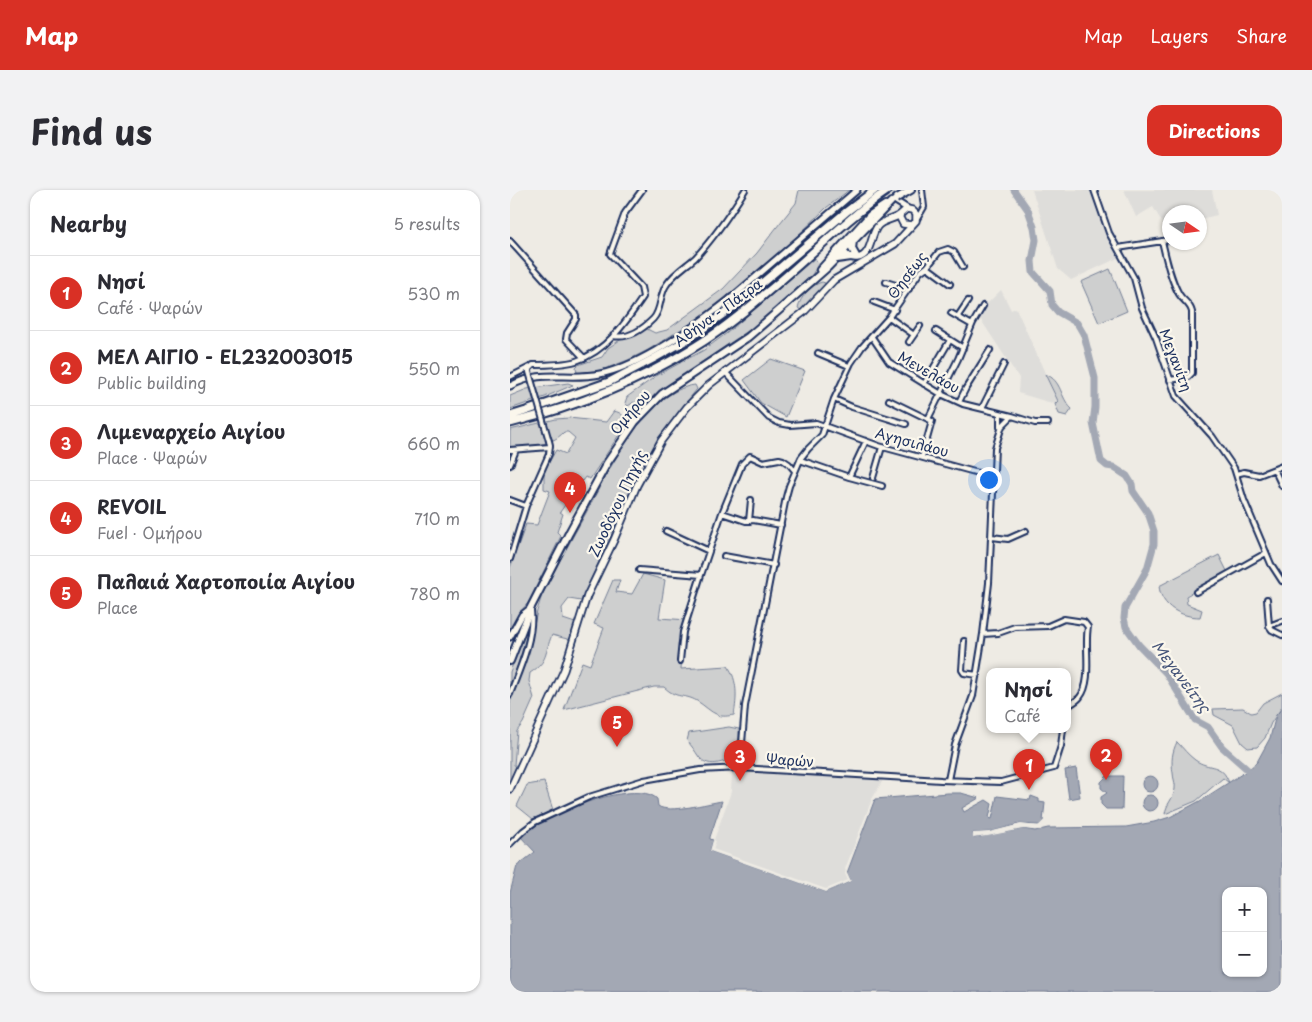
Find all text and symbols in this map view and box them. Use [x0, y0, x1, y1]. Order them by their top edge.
text: Map [25, 17, 78, 53]
text: Map [1084, 22, 1123, 49]
text: Layers [1151, 22, 1208, 49]
text: Share [1236, 22, 1287, 49]
text: Find us [30, 104, 152, 157]
button: Directions [1147, 105, 1282, 156]
north arrow [1162, 205, 1207, 250]
text: Nearby [50, 207, 127, 239]
text: 5 results [393, 211, 460, 235]
street label: Θησέως [882, 247, 932, 303]
text: Νησί [97, 267, 145, 295]
street label: Αθήνα - Πάτρα [670, 273, 766, 351]
text: 1 [62, 281, 70, 305]
text: 530 m [407, 281, 460, 305]
text: Café · Ψαρών [97, 295, 203, 319]
street label: Μεγανίτη [1154, 325, 1198, 395]
text: ΜΕΛ ΑΙΓΙΟ - EL232003015 [97, 342, 353, 370]
street label: Μενελάου [894, 346, 964, 398]
text: 2 [60, 356, 72, 380]
text: 550 m [408, 356, 460, 380]
text: Public building [97, 370, 207, 394]
street label: Ομήρου [605, 385, 655, 439]
text: Λιμεναρχείο Αιγίου [97, 417, 285, 445]
street label: Αγησιλάου [873, 422, 951, 462]
text: 3 [61, 431, 71, 455]
text: 660 m [407, 431, 460, 455]
text: Place · Ψαρών [97, 445, 208, 469]
street label: Ζωοδόχου Πηγής [583, 446, 651, 560]
your location [976, 467, 1002, 493]
pin: 4 [554, 472, 586, 513]
text: REVOIL [97, 492, 167, 520]
text: 4 [61, 506, 71, 530]
text: 710 m [414, 506, 460, 530]
text: Fuel · Ομήρου [97, 520, 203, 544]
text: Παλαιά Χαρτοποιία Αιγίου [97, 567, 355, 595]
text: 5 [61, 581, 71, 605]
text: 780 m [410, 581, 460, 605]
text: Place [97, 595, 138, 619]
water label: Μεγανείτης [1147, 635, 1218, 718]
popup [986, 668, 1071, 733]
text: Νησί [1004, 675, 1053, 703]
text: Café [1004, 703, 1041, 727]
pin: 5 [601, 706, 633, 747]
pin: 2 [1090, 739, 1122, 780]
pin: 3 [724, 740, 756, 781]
street label: Ψαρών [765, 748, 815, 772]
pin: 1 [1013, 749, 1045, 790]
map controls [1222, 887, 1267, 977]
button: + [1222, 887, 1267, 932]
button: − [1222, 932, 1267, 977]

